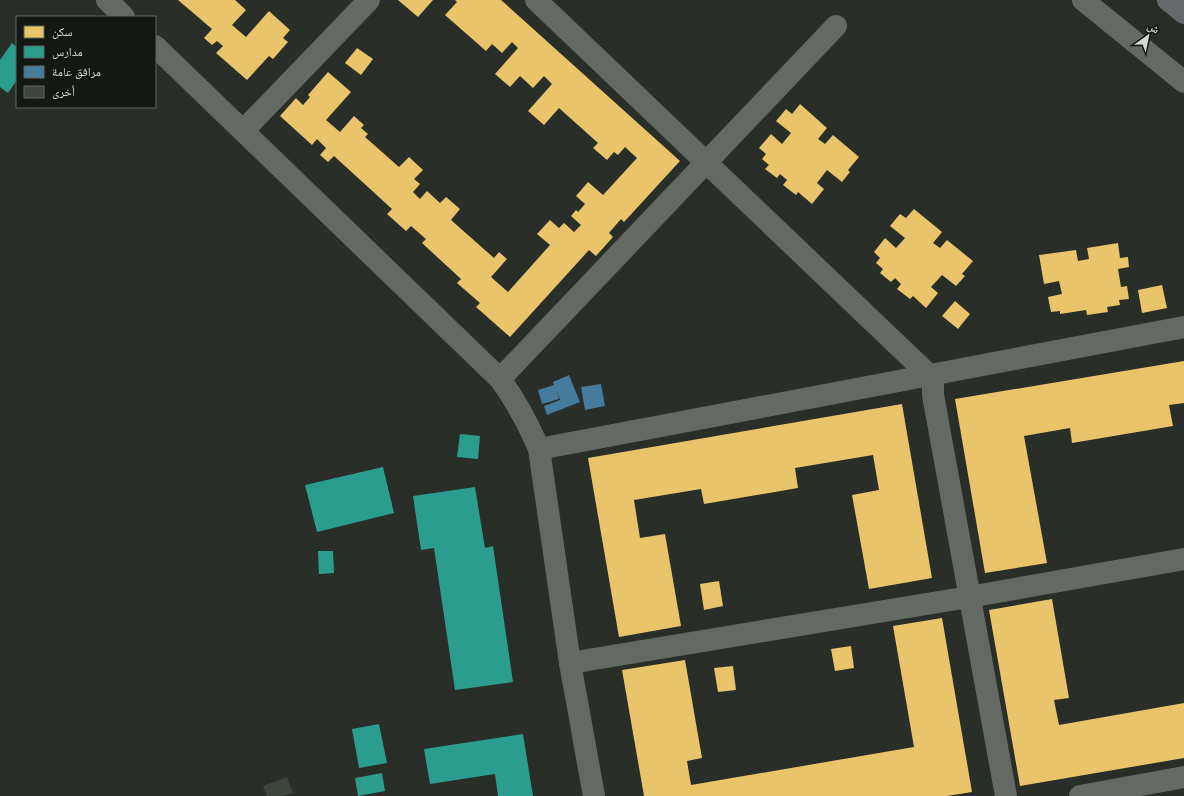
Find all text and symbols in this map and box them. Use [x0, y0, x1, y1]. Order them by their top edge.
legend [16, 16, 156, 108]
north arrow [1128, 16, 1168, 56]
text: ش [1144, 19, 1162, 38]
text: سكن [52, 24, 73, 39]
text: مدارس [52, 44, 83, 59]
text: مرافق عامة [52, 64, 101, 79]
text: أخرى [52, 84, 75, 99]

